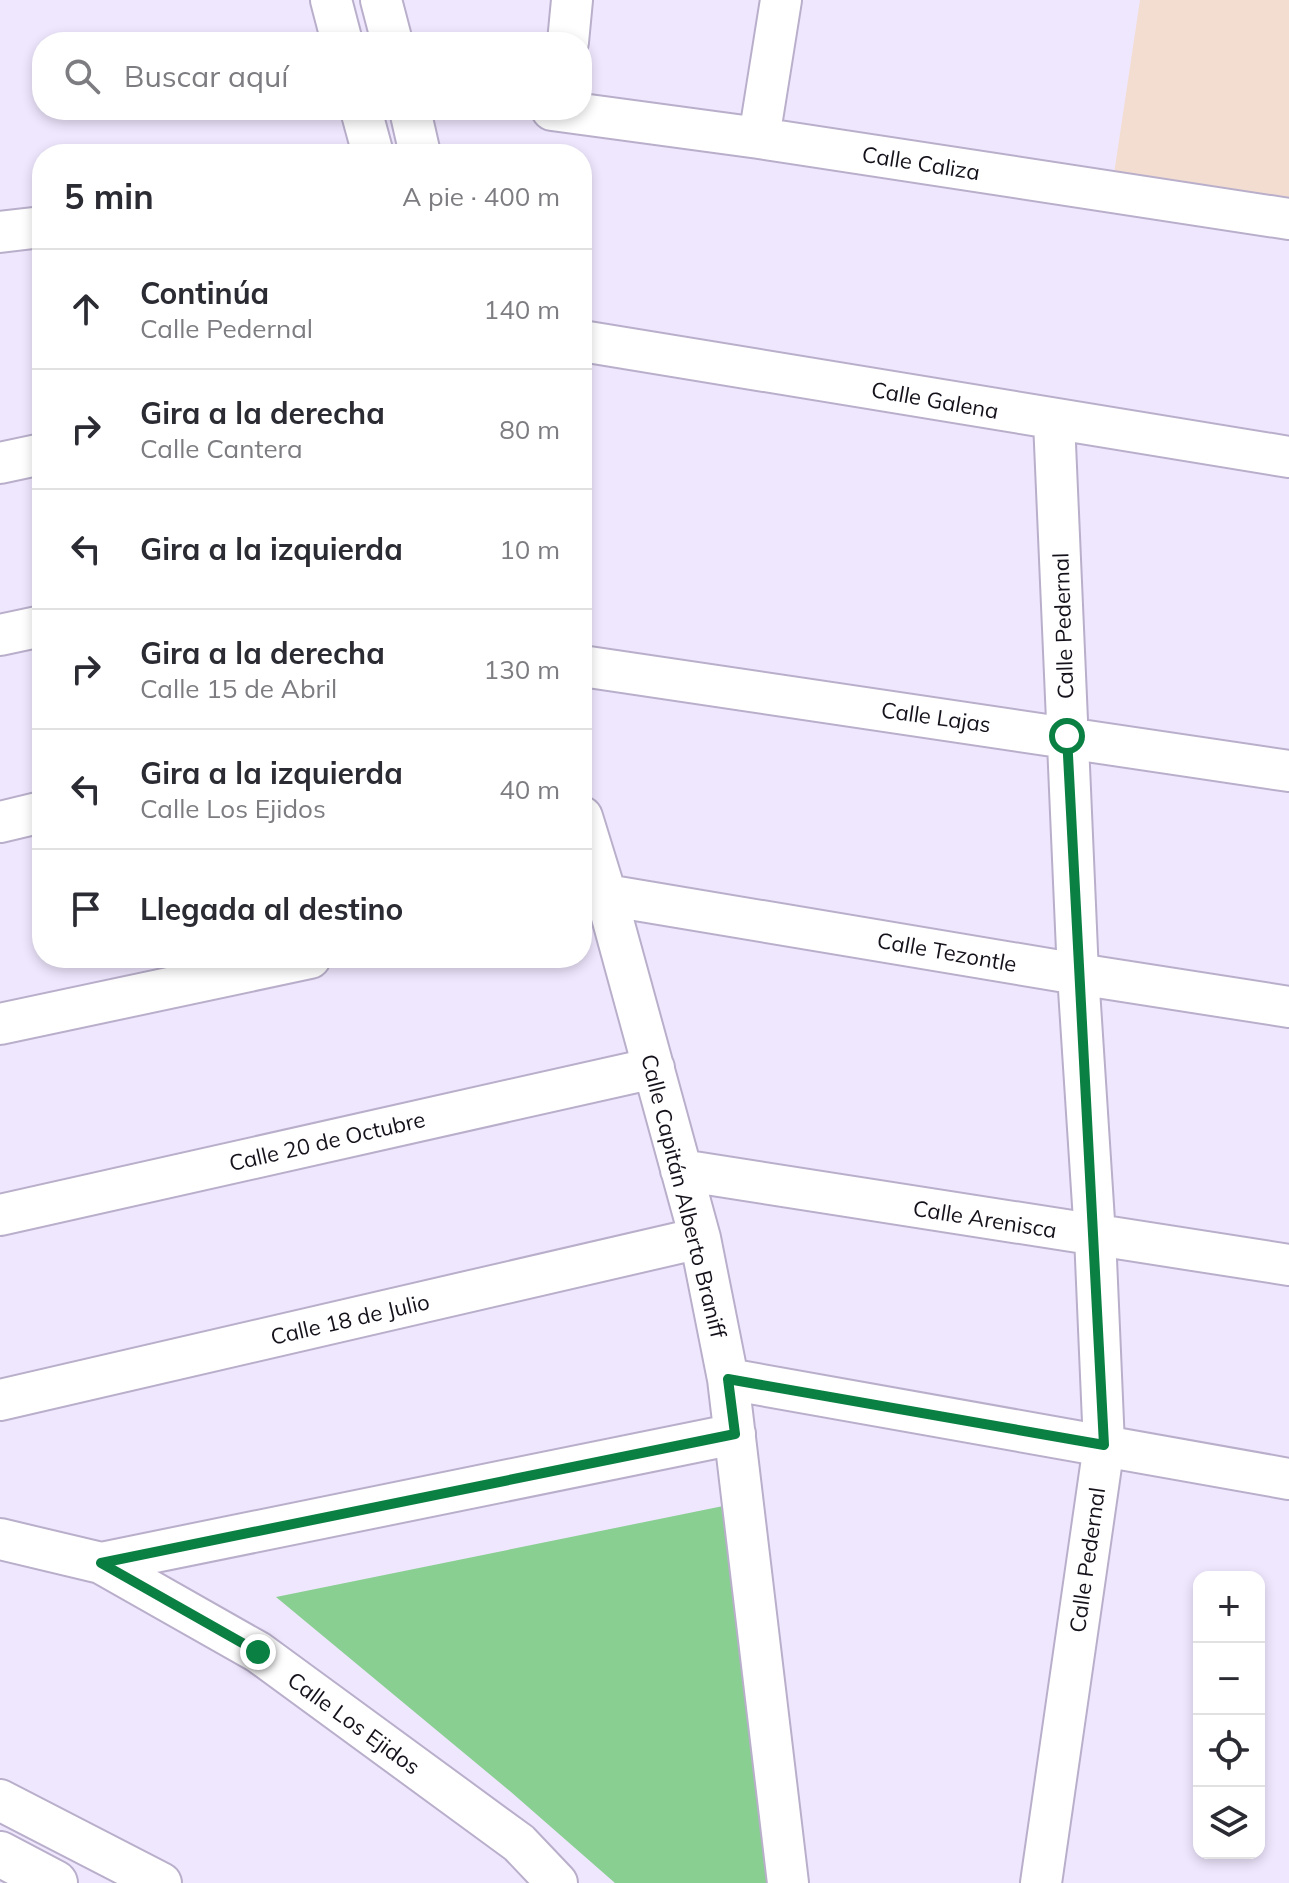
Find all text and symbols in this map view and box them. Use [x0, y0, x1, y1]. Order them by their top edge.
search box [32, 32, 592, 120]
icon: search [60, 54, 104, 98]
text: Buscar aquí [124, 57, 289, 95]
street label: Calle Caliza [860, 140, 982, 186]
text: 5 min [64, 175, 154, 218]
text: A pie · 400 m [402, 180, 560, 213]
text: Continúa [140, 274, 269, 312]
icon: ahead [64, 287, 108, 331]
text: 140 m [484, 293, 560, 326]
text: Calle Pedernal [140, 312, 313, 345]
street label: Calle Galena [869, 375, 1001, 425]
text: Gira a la derecha [140, 394, 385, 432]
icon: right [64, 407, 108, 451]
text: 80 m [499, 413, 560, 446]
text: Calle Cantera [140, 432, 302, 465]
icon: left [64, 527, 108, 571]
text: Gira a la izquierda [140, 530, 403, 568]
text: 10 m [499, 533, 560, 566]
street label: Calle Pedernal [1046, 552, 1080, 700]
text: Gira a la derecha [140, 634, 385, 672]
icon: right [64, 647, 108, 691]
text: 130 m [484, 653, 560, 686]
text: Calle 15 de Abril [140, 672, 337, 705]
street label: Calle Lajas [879, 695, 993, 739]
route start [1049, 718, 1085, 754]
text: Gira a la izquierda [140, 754, 403, 792]
icon: left [64, 767, 108, 811]
text: 40 m [499, 773, 560, 806]
text: Calle Los Ejidos [140, 792, 326, 825]
icon: arrive [64, 887, 108, 931]
text: Llegada al destino [140, 890, 403, 928]
street label: Calle Tezontle [875, 926, 1019, 978]
street label: Calle Capitán Alberto Braniff [635, 1051, 733, 1341]
street label: Calle 20 de Octubre [226, 1105, 428, 1177]
street label: Calle Arenisca [911, 1194, 1059, 1244]
street label: Calle 18 de Julio [268, 1287, 432, 1351]
street label: Calle Pedernal [1063, 1486, 1111, 1634]
map controls [1193, 1571, 1265, 1859]
button: + [1193, 1571, 1265, 1643]
route end [240, 1634, 276, 1670]
button: − [1193, 1643, 1265, 1715]
street label: Calle Los Ejidos [282, 1665, 426, 1781]
button: locate [1193, 1715, 1265, 1787]
button: layers [1193, 1787, 1265, 1859]

